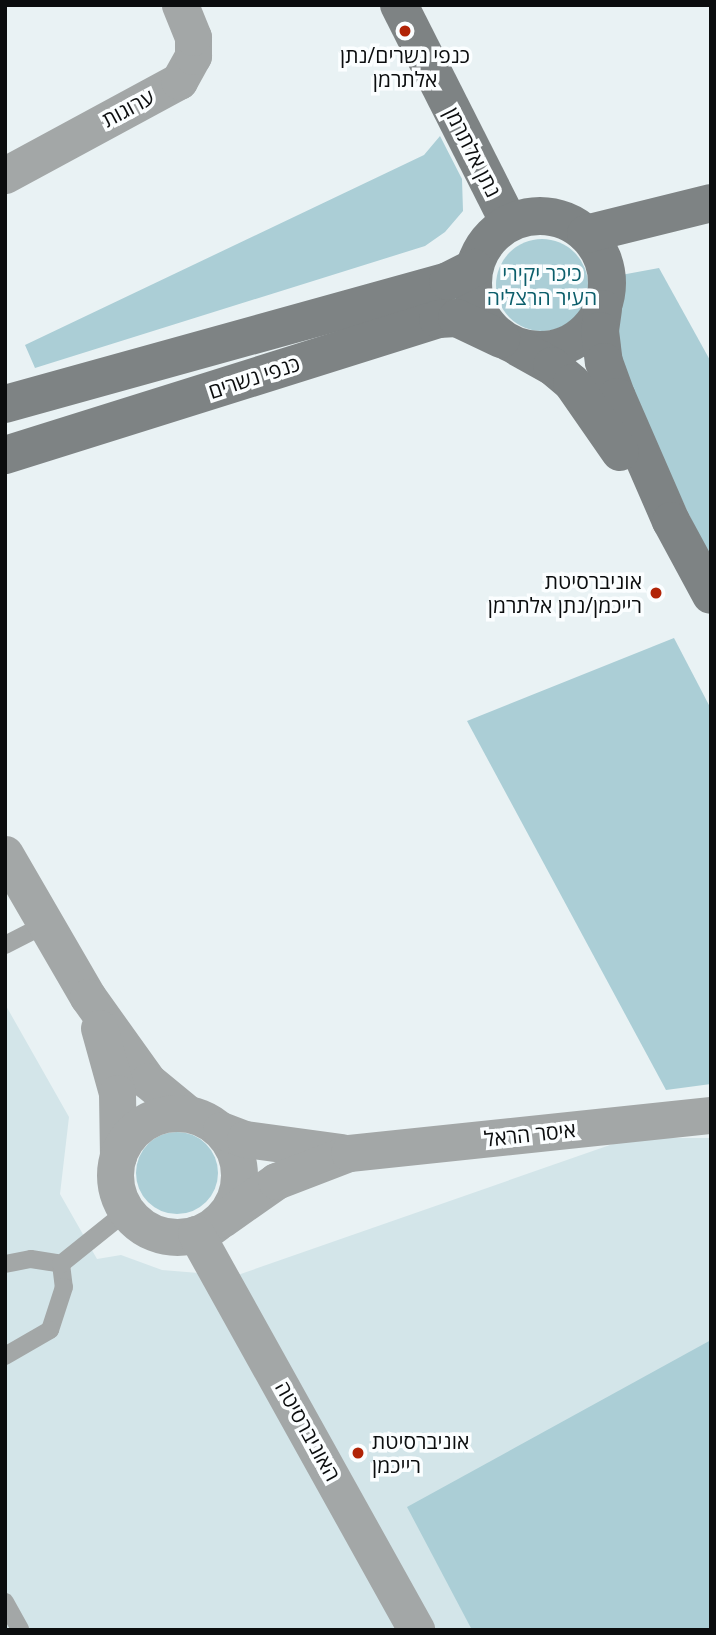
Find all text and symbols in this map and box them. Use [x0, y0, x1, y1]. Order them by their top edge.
marker: כנפי נשרים/נתן אלתרמן [397, 23, 413, 39]
place label: כנפי נשרים/נתן אלתרמן [340, 42, 470, 92]
street label: ערוגות [98, 84, 158, 132]
street label: נתן אלתרמן [440, 103, 506, 201]
park label: כיכר יקירי העיר הרצליה [487, 260, 597, 310]
street label: כנפי נשרים [205, 350, 303, 404]
place label: אוניברסיטת רייכמן/נתן אלתרמן [488, 568, 642, 618]
marker: אוניברסיטת רייכמן/נתן אלתרמן [648, 585, 664, 601]
street label: איסר הראל [483, 1117, 577, 1151]
street label: האוניברסיטה [270, 1377, 346, 1485]
place label: אוניברסיטת רייכמן [372, 1428, 469, 1478]
marker: אוניברסיטת רייכמן [350, 1445, 366, 1461]

